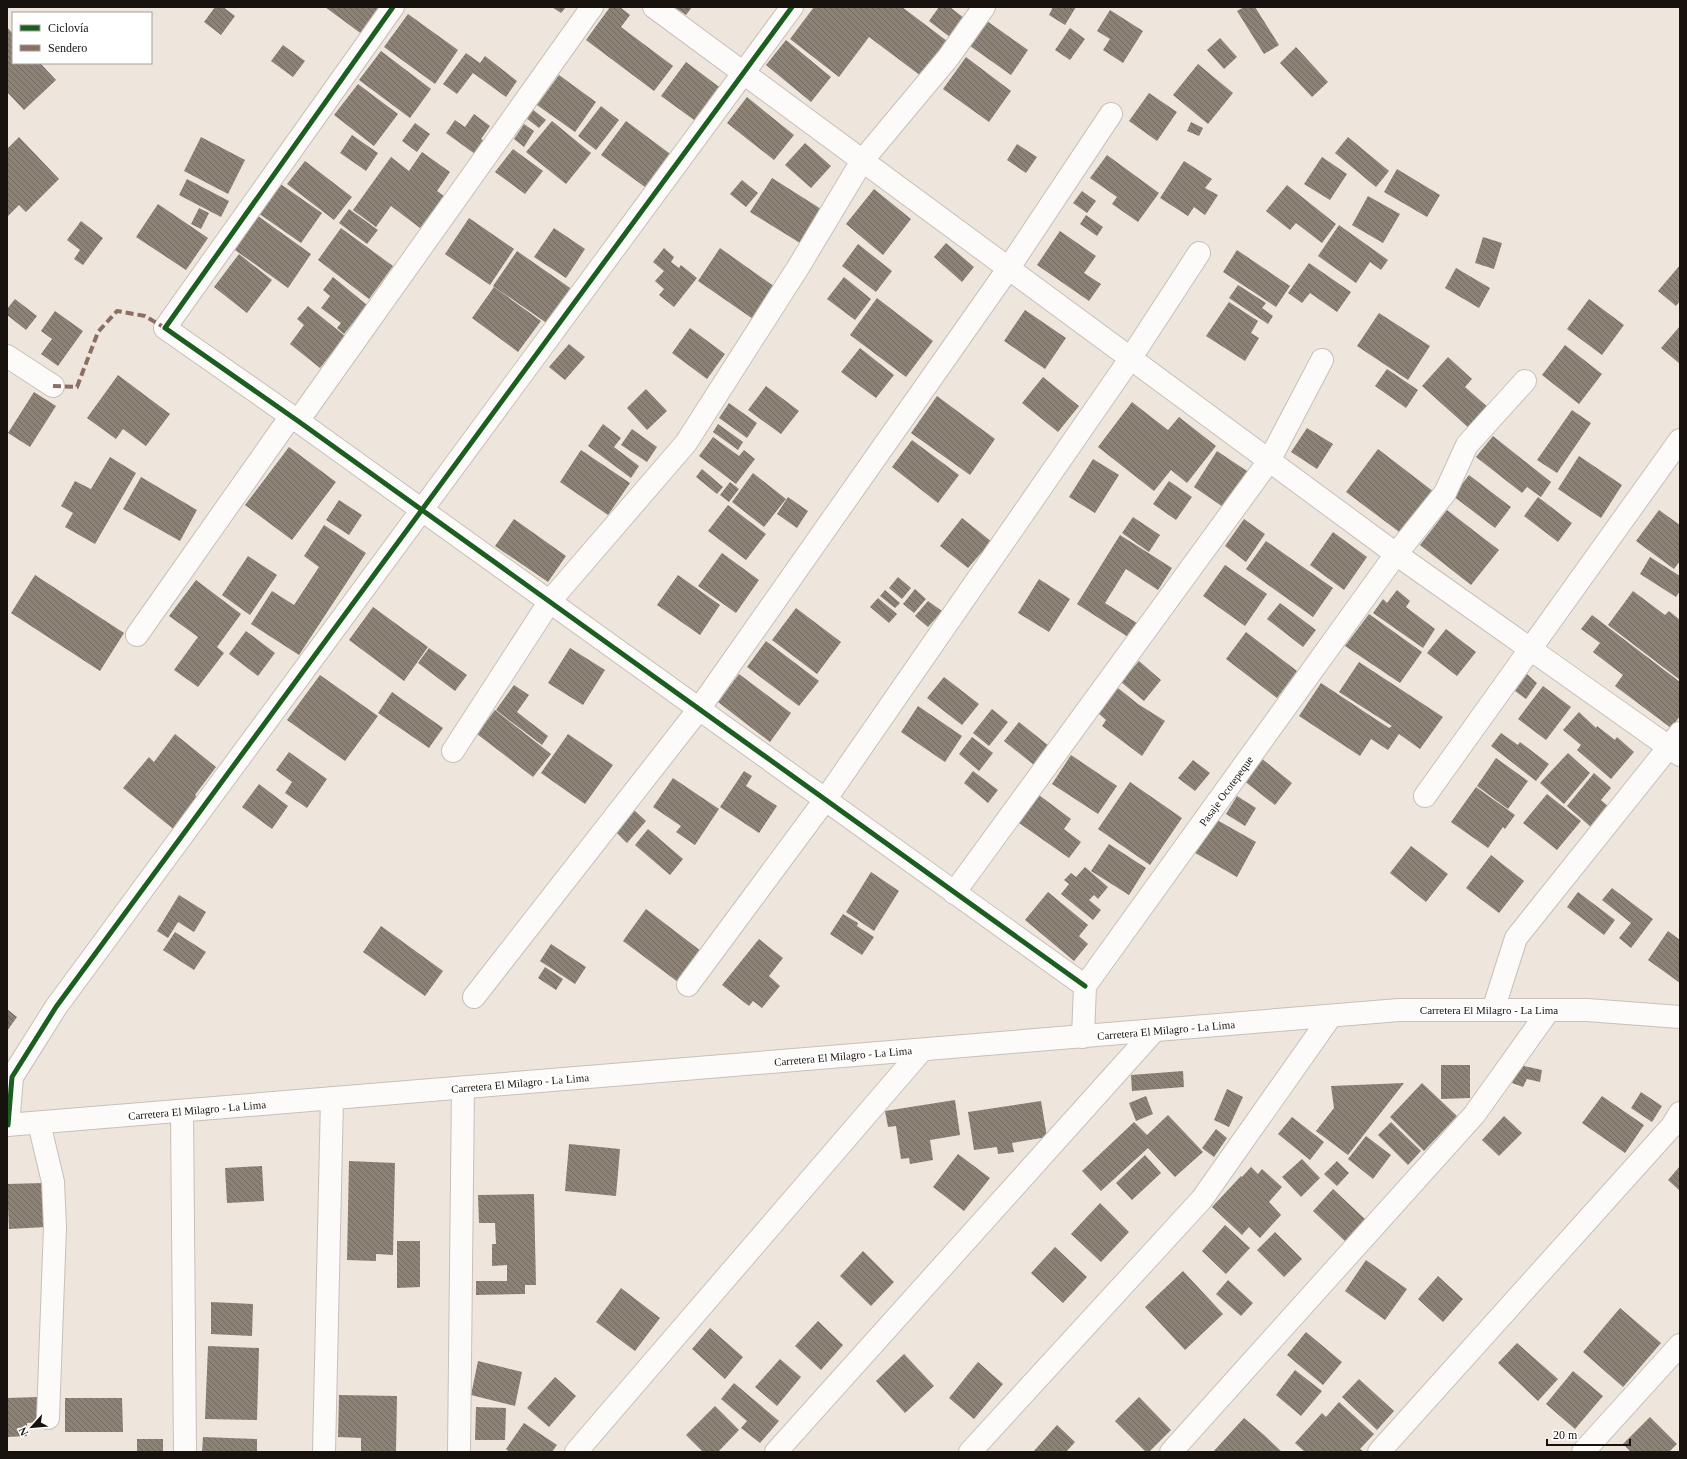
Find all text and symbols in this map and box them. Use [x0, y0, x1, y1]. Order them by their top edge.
legend [12, 12, 152, 64]
text: Ciclovía [48, 21, 89, 35]
text: Sendero [48, 41, 87, 55]
street label: Pasaje Ocotepeque [1197, 754, 1255, 828]
street label: Carretera El Milagro - La Lima [1420, 1004, 1558, 1016]
street label: Carretera El Milagro - La Lima [1097, 1018, 1236, 1042]
street label: Carretera El Milagro - La Lima [774, 1044, 913, 1068]
street label: Carretera El Milagro - La Lima [451, 1071, 590, 1095]
street label: Carretera El Milagro - La Lima [128, 1098, 267, 1122]
north arrow [12, 1407, 52, 1447]
scale bar [1547, 1421, 1630, 1447]
text: N [16, 1425, 30, 1438]
text: 20 m [1553, 1428, 1578, 1442]

